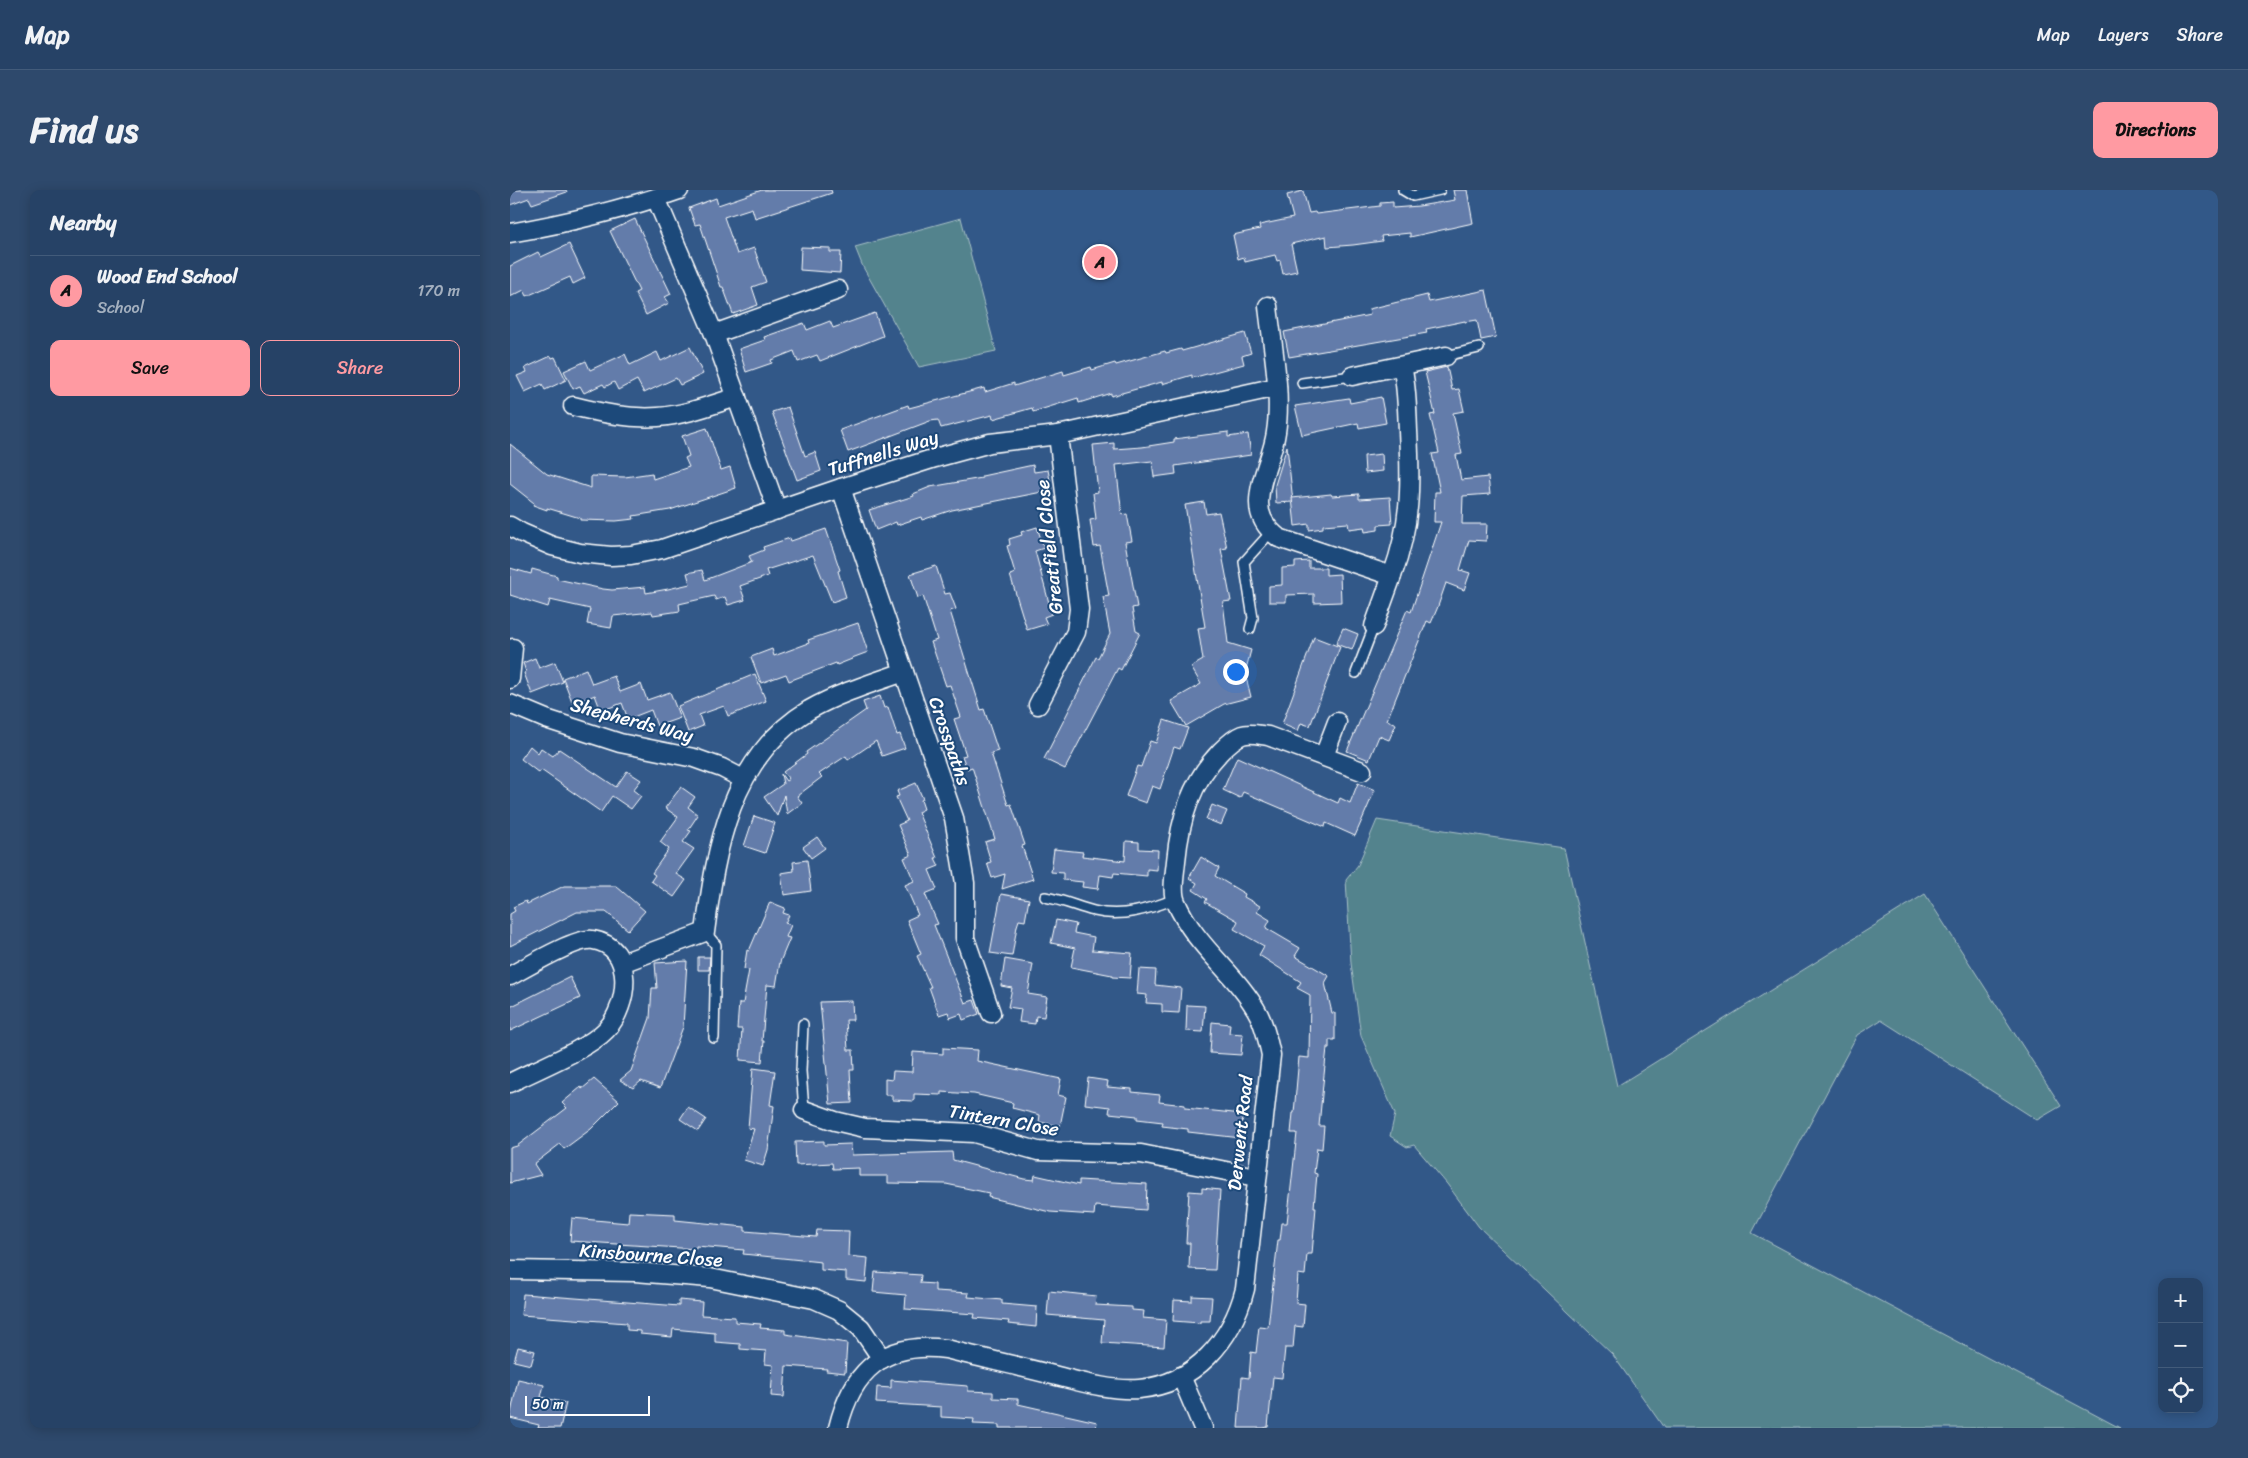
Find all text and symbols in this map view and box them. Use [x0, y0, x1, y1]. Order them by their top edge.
text: Map [25, 14, 69, 56]
text: Map [2037, 19, 2070, 51]
text: Layers [2098, 19, 2149, 51]
text: Share [2177, 19, 2223, 51]
text: Find us [30, 99, 138, 161]
button: Directions [2093, 102, 2218, 158]
text: Nearby [50, 204, 116, 242]
pin: A [1084, 243, 1116, 281]
text: Wood End School [97, 260, 238, 293]
text: A [61, 276, 71, 305]
text: 170 m [417, 276, 460, 305]
text: School [97, 293, 144, 322]
button: Save [50, 340, 250, 396]
button: Share [260, 340, 460, 396]
street label: Tuffnells Way [823, 420, 943, 486]
street label: Greatfield Close [1025, 478, 1072, 616]
your location [1223, 659, 1249, 685]
street label: Shepherds Way [567, 688, 697, 752]
street label: Crosspaths [919, 692, 981, 790]
street label: Derwent Road [1218, 1073, 1263, 1192]
street label: Tintern Close [946, 1094, 1062, 1146]
street label: Kinsbourne Close [578, 1234, 724, 1276]
map controls [2158, 1278, 2203, 1413]
button: + [2158, 1278, 2203, 1323]
button: − [2158, 1323, 2203, 1368]
button: locate [2158, 1368, 2203, 1413]
text: 50 m [532, 1392, 564, 1417]
scale bar [525, 1393, 650, 1416]

